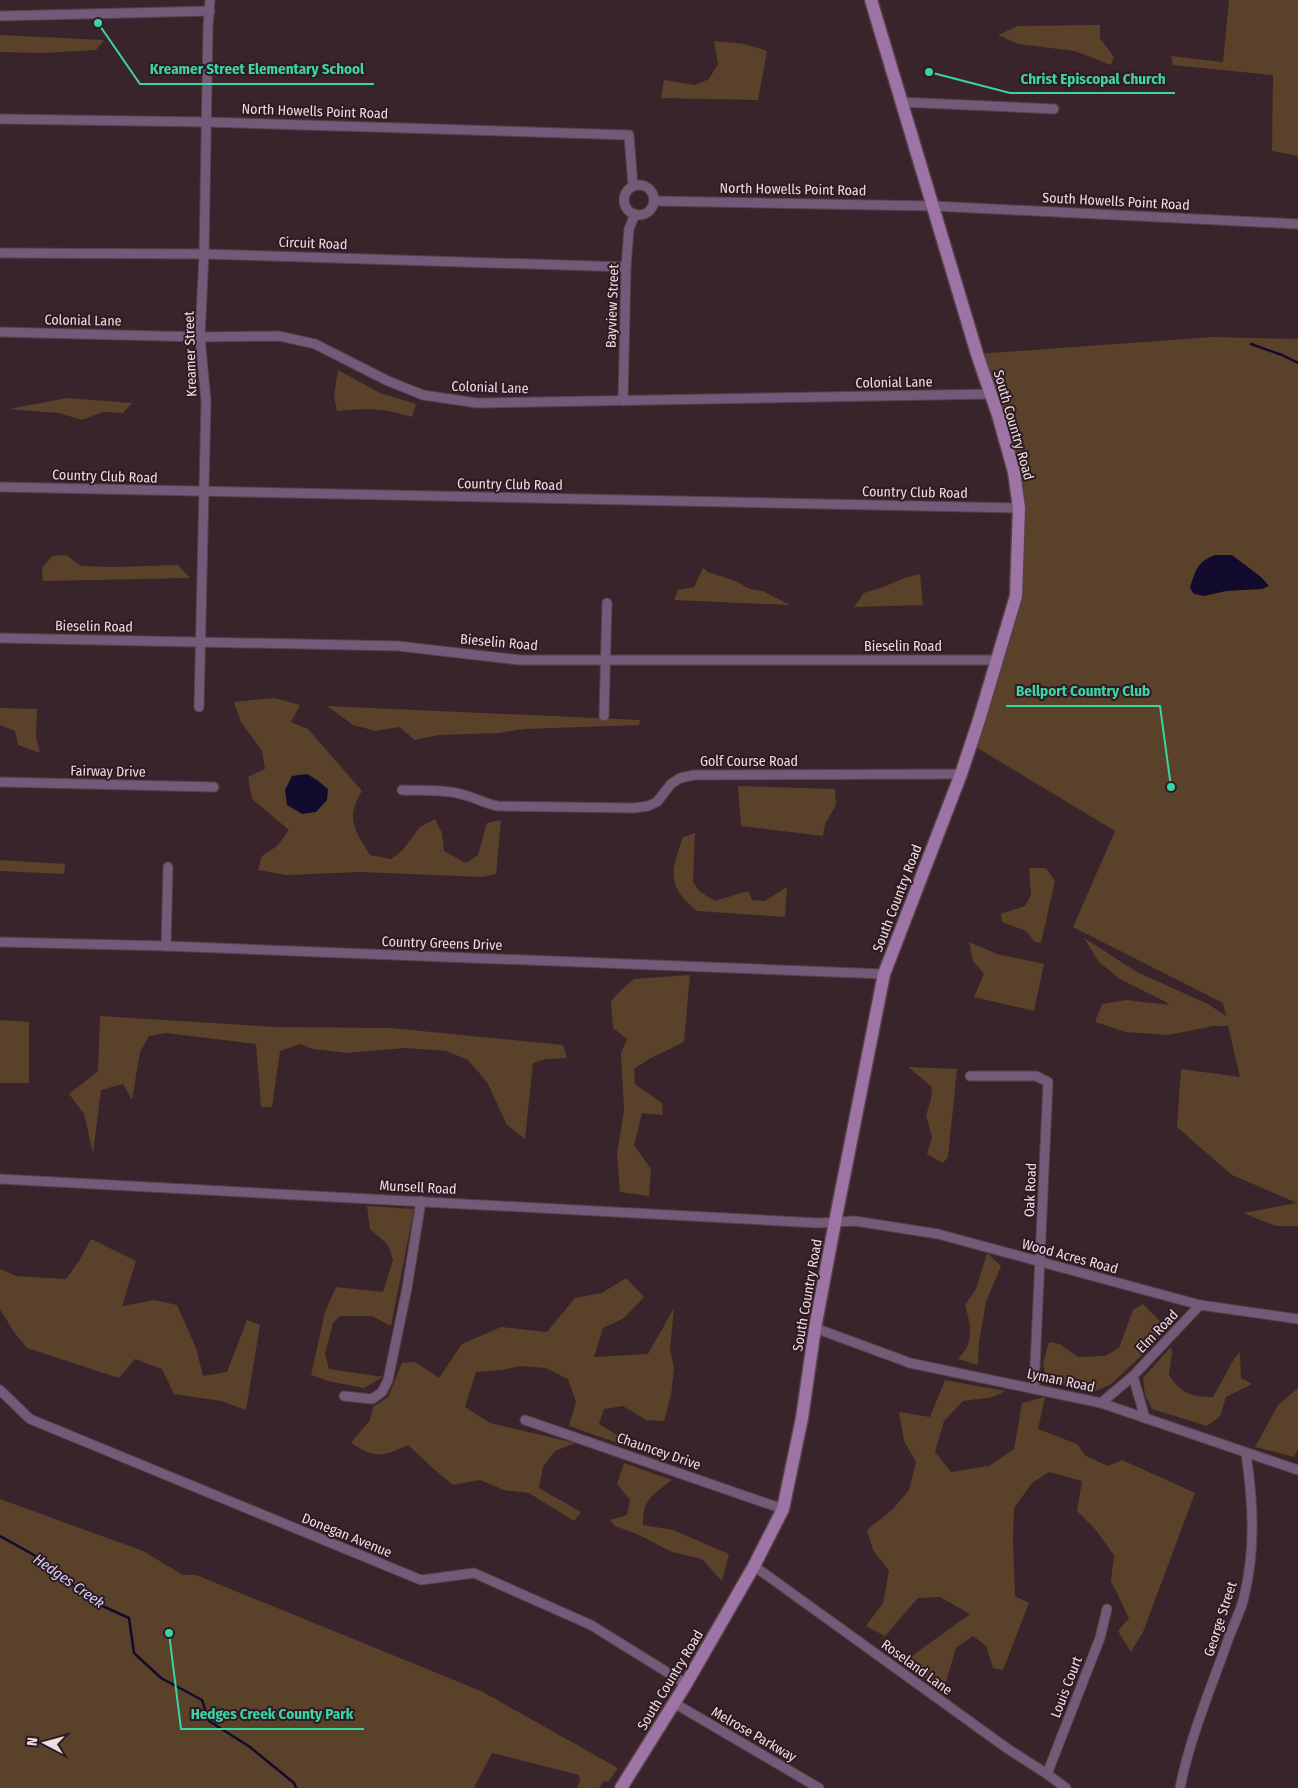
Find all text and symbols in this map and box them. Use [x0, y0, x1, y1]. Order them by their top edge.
callout: Kreamer Street Elementary School [140, 54, 374, 84]
text: Kreamer Street Elementary School [150, 60, 365, 78]
callout: Christ Episcopal Church [1010, 63, 1175, 93]
text: Christ Episcopal Church [1020, 70, 1166, 88]
street label: North Howells Point Road [241, 100, 389, 123]
street label: North Howells Point Road [720, 180, 866, 199]
street label: South Howells Point Road [1042, 189, 1190, 214]
street label: Circuit Road [278, 234, 348, 253]
street label: Bayview Street [603, 263, 622, 348]
street label: Kreamer Street [180, 310, 200, 397]
street label: Colonial Lane [44, 311, 122, 330]
street label: South Country Road [990, 368, 1037, 482]
street label: Colonial Lane [855, 373, 933, 392]
street label: Colonial Lane [451, 378, 529, 397]
street label: Country Club Road [52, 466, 158, 487]
street label: Country Club Road [457, 475, 563, 494]
street label: Country Club Road [862, 483, 968, 502]
street label: Bieselin Road [55, 617, 133, 636]
street label: Bieselin Road [459, 631, 539, 654]
street label: Bieselin Road [864, 638, 942, 655]
callout: Bellport Country Club [1006, 676, 1160, 706]
text: Bellport Country Club [1016, 682, 1150, 700]
street label: Golf Course Road [700, 753, 798, 770]
street label: Fairway Drive [70, 762, 146, 781]
street label: South Country Road [869, 842, 926, 954]
street label: Country Greens Drive [381, 933, 503, 954]
street label: Oak Road [1021, 1163, 1040, 1217]
street label: Munsell Road [379, 1177, 457, 1198]
street label: Wood Acres Road [1020, 1235, 1120, 1277]
street label: South Country Road [789, 1238, 826, 1353]
street label: Elm Road [1133, 1306, 1182, 1356]
street label: Lyman Road [1025, 1365, 1096, 1396]
street label: Chauncey Drive [615, 1429, 703, 1474]
street label: Donegan Avenue [299, 1510, 394, 1561]
water label: Hedges Creek [30, 1550, 108, 1612]
street label: George Street [1200, 1579, 1241, 1659]
street label: South Country Road [634, 1627, 707, 1733]
street label: Roseland Lane [878, 1636, 956, 1699]
street label: Louis Court [1047, 1654, 1086, 1720]
callout: Hedges Creek County Park [181, 1699, 364, 1729]
street label: Melrose Parkway [708, 1703, 800, 1766]
text: Hedges Creek County Park [191, 1705, 354, 1723]
north arrow [20, 1718, 70, 1768]
text: N [24, 1737, 41, 1747]

